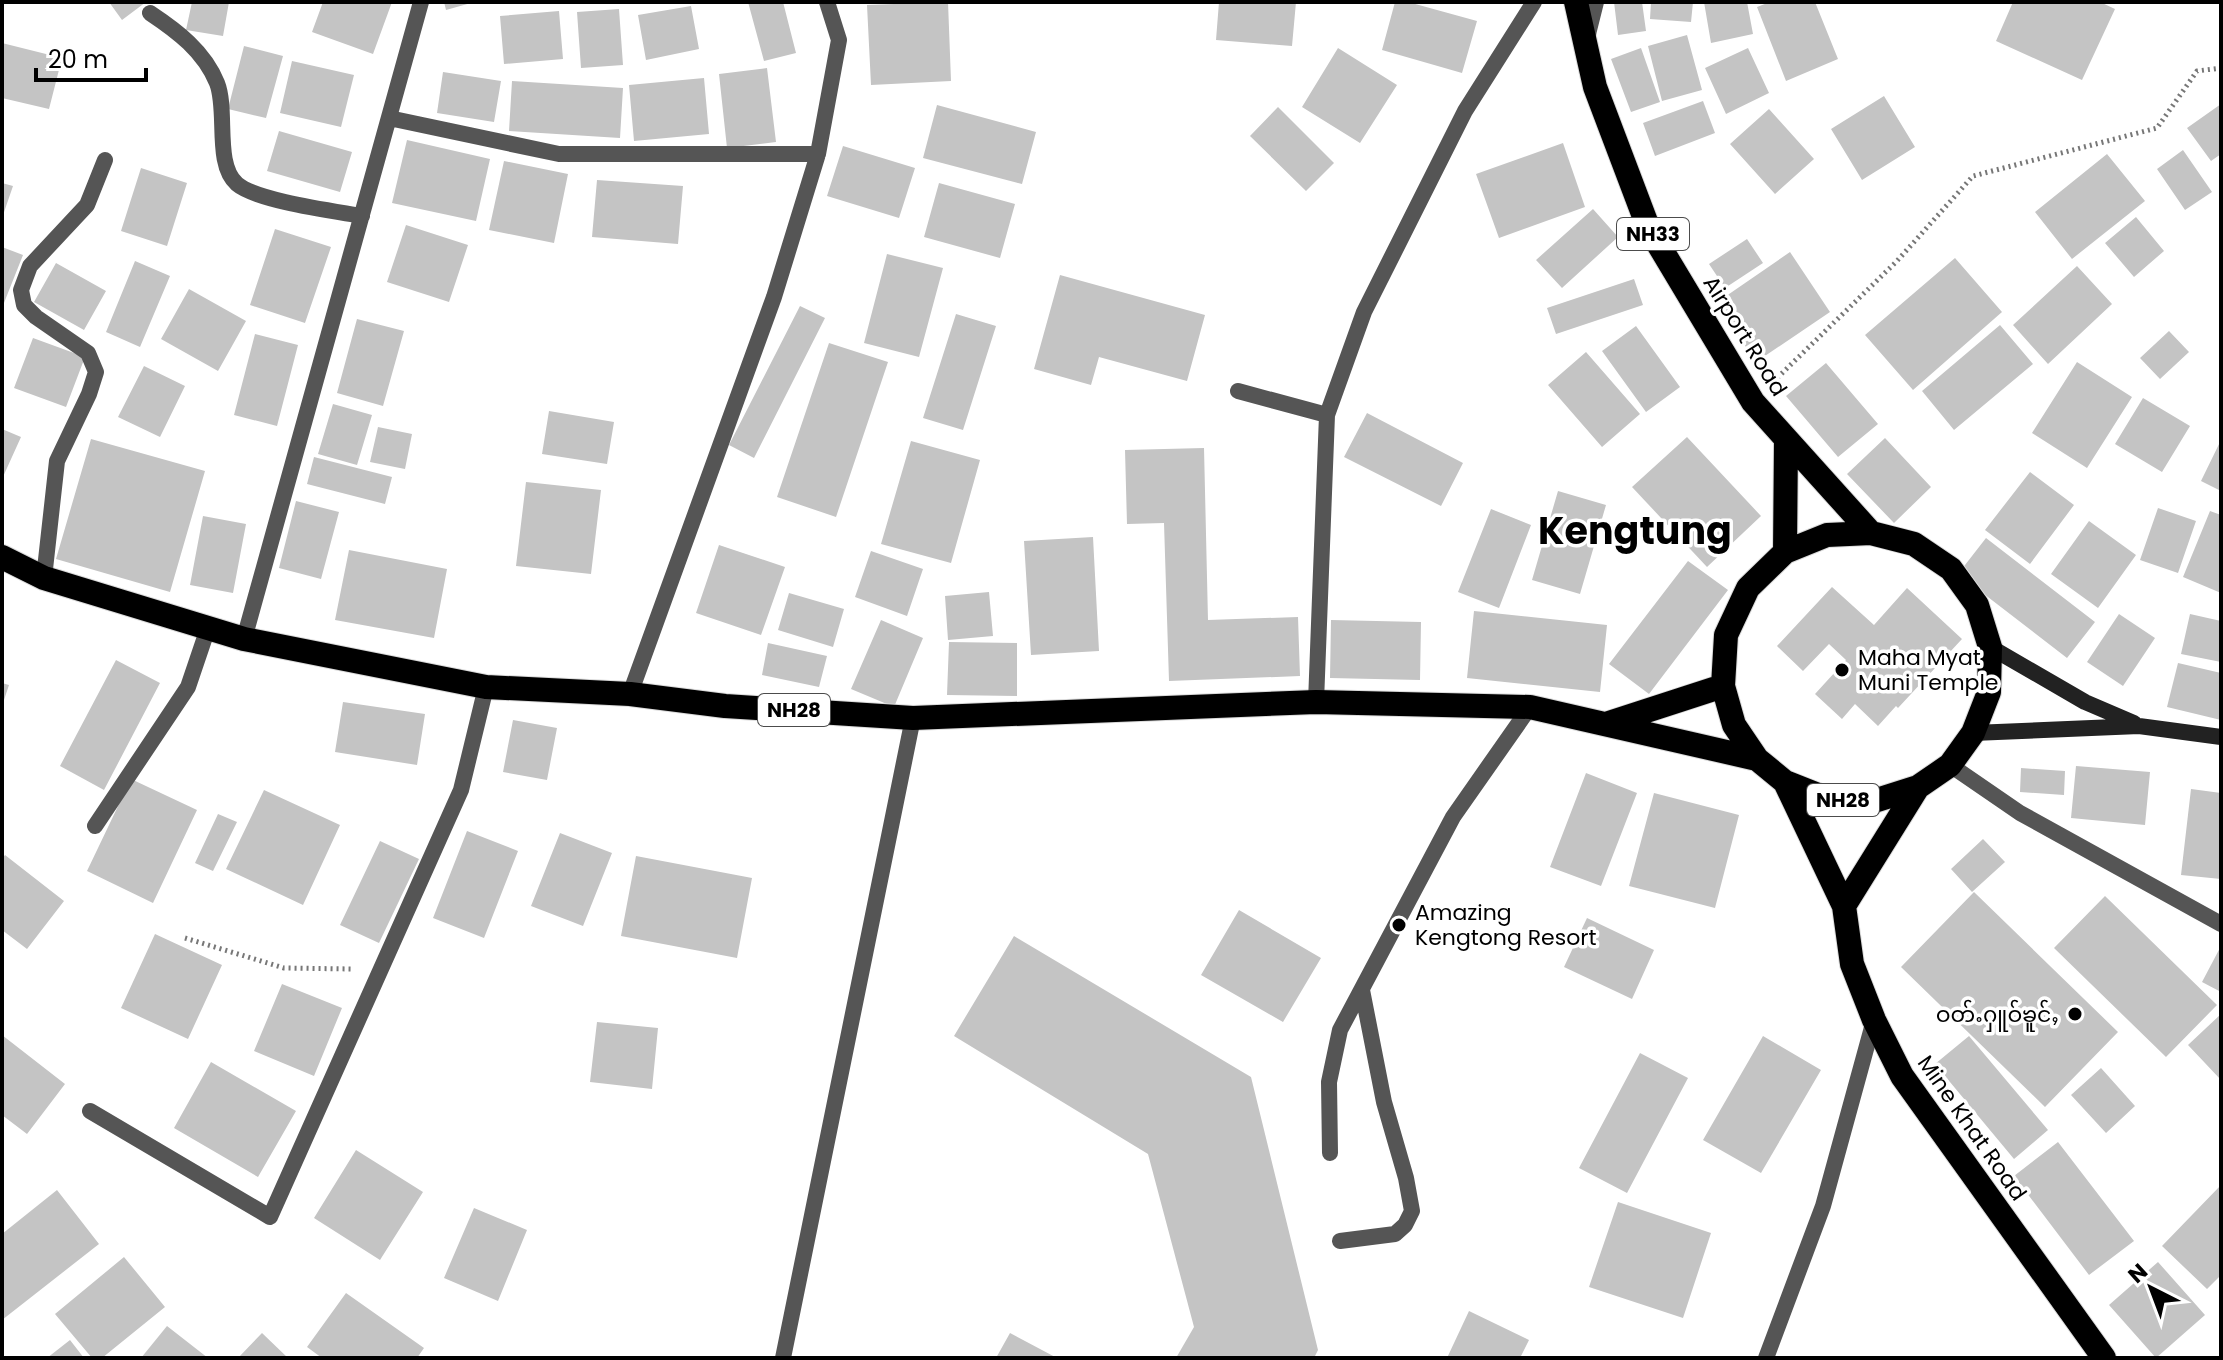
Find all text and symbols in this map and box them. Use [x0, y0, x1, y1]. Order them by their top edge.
scale bar [36, 32, 146, 82]
text: 20 m [48, 43, 108, 76]
road number: NH33 [1617, 218, 1689, 250]
street label: Airport Road [1696, 270, 1794, 402]
district label: Kengtung [1538, 504, 1732, 557]
place label: Maha Myat Muni Temple [1858, 642, 1999, 698]
marker: Maha Myat Muni Temple [1833, 661, 1851, 679]
road number: NH28 [758, 694, 830, 726]
road number: NH28 [1807, 784, 1879, 816]
place label: Amazing Kengtong Resort [1415, 897, 1596, 953]
marker: Amazing Kengtong Resort [1390, 916, 1408, 934]
place label: ဝတ်ႉႁူဝ်ၶူင်ႇ [1936, 999, 2059, 1032]
marker: ဝတ်ႉႁူဝ်ၶူင်ႇ [2066, 1005, 2084, 1023]
street label: Mine Khat Road [1910, 1049, 2034, 1207]
north arrow [2111, 1248, 2191, 1328]
text: N [2121, 1256, 2154, 1291]

